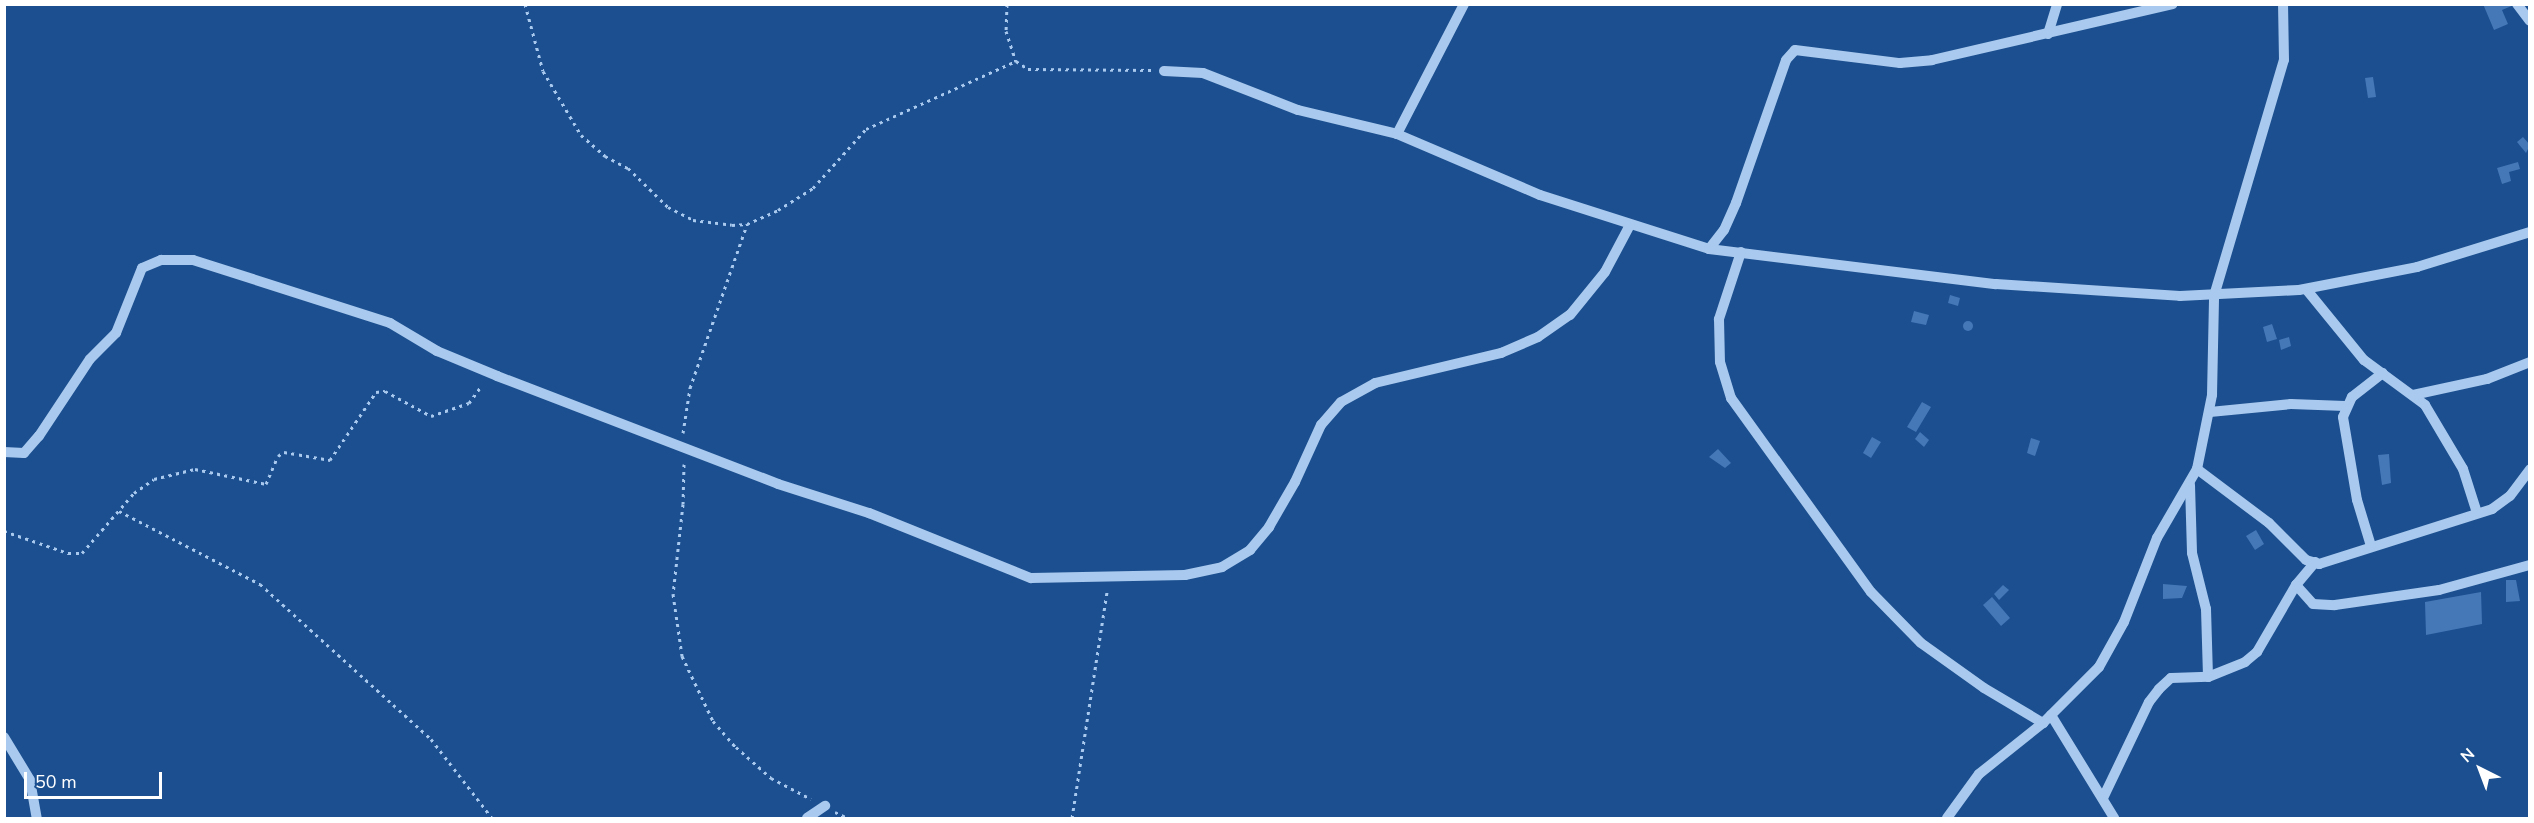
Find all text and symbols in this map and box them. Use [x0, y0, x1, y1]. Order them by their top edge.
north arrow [2450, 739, 2510, 799]
text: N [2456, 743, 2480, 768]
scale bar [27, 760, 165, 798]
text: 50 m [35, 770, 77, 794]

